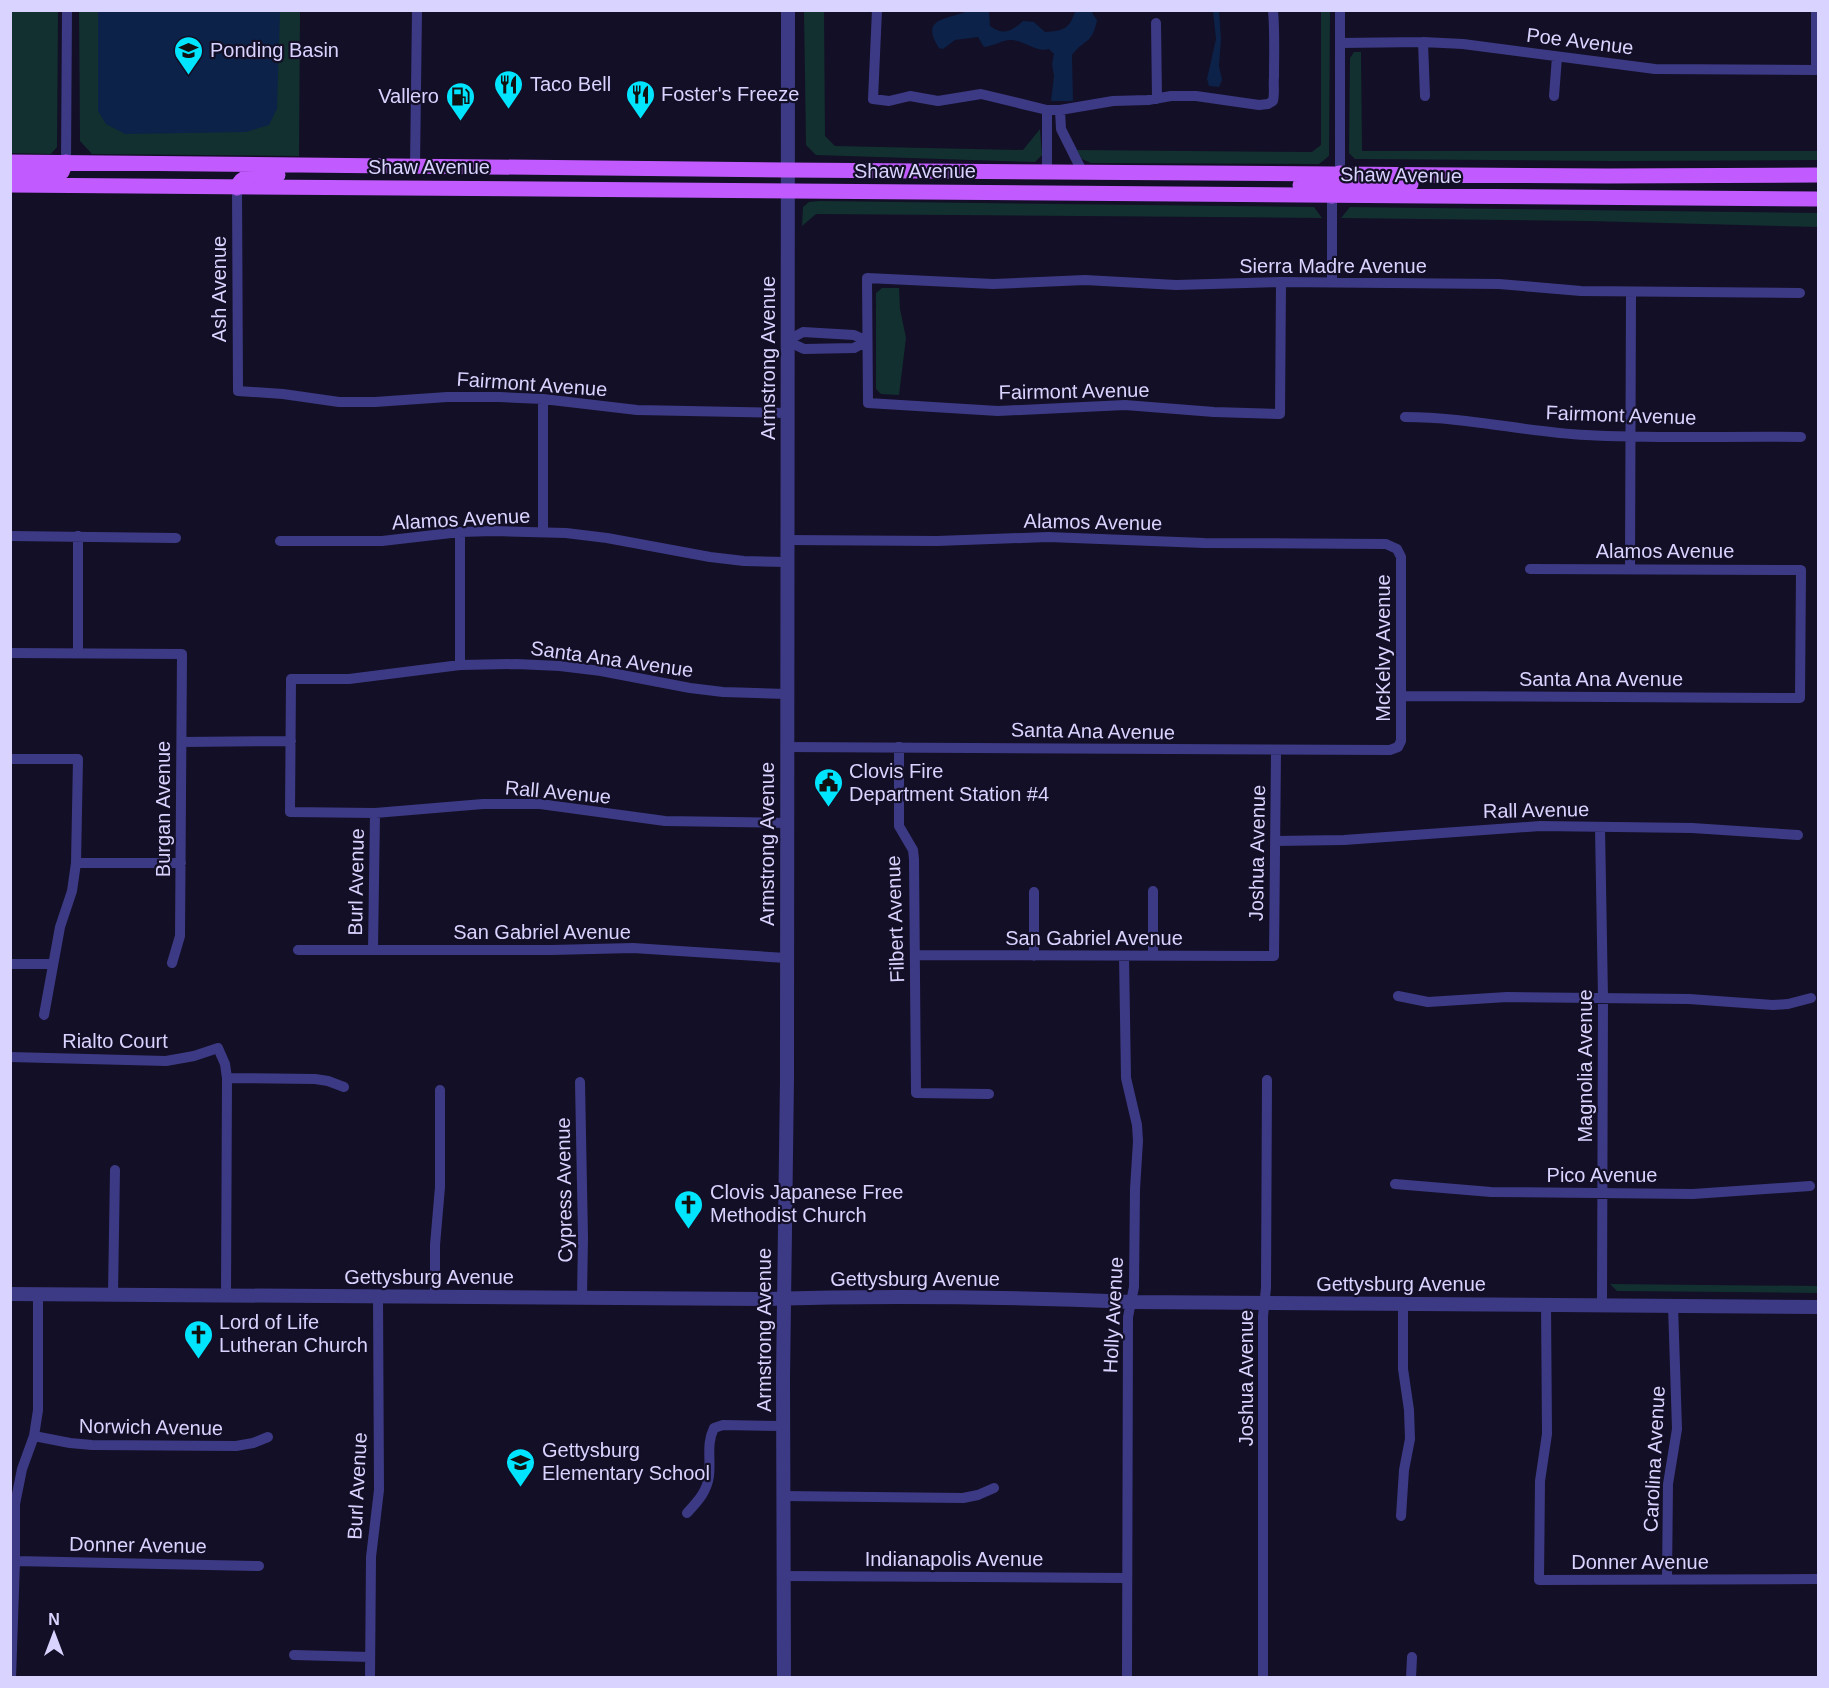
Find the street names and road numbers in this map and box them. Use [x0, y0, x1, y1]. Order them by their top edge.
street label: Poe Avenue [1525, 24, 1635, 58]
street label: Shaw Avenue [368, 156, 490, 178]
street label: Shaw Avenue [854, 160, 976, 182]
street label: Shaw Avenue [1340, 163, 1462, 187]
street label: Ash Avenue [208, 236, 230, 342]
street label: Sierra Madre Avenue [1239, 255, 1427, 277]
street label: Armstrong Avenue [757, 276, 779, 440]
street label: Fairmont Avenue [456, 368, 608, 400]
street label: Fairmont Avenue [998, 379, 1150, 403]
street label: Fairmont Avenue [1545, 401, 1697, 429]
street label: Alamos Avenue [391, 504, 531, 534]
street label: Alamos Avenue [1024, 510, 1162, 534]
street label: Alamos Avenue [1596, 540, 1734, 562]
street label: McKelvy Avenue [1372, 574, 1394, 722]
street label: Santa Ana Avenue [529, 637, 695, 681]
street label: Santa Ana Avenue [1519, 668, 1683, 690]
street label: Santa Ana Avenue [1011, 719, 1175, 743]
street label: Burgan Avenue [152, 741, 174, 877]
street label: Armstrong Avenue [756, 762, 778, 926]
street label: Rall Avenue [504, 776, 612, 808]
street label: Joshua Avenue [1245, 785, 1269, 921]
street label: Rall Avenue [1483, 798, 1589, 822]
street label: Burl Avenue [344, 828, 368, 936]
street label: Filbert Avenue [882, 855, 908, 983]
street label: San Gabriel Avenue [453, 921, 631, 943]
street label: San Gabriel Avenue [1005, 927, 1183, 949]
street label: Magnolia Avenue [1574, 989, 1596, 1143]
street label: Rialto Court [62, 1030, 168, 1052]
street label: Cypress Avenue [552, 1117, 576, 1263]
street label: Pico Avenue [1547, 1164, 1657, 1186]
street label: Armstrong Avenue [753, 1248, 775, 1412]
street label: Holly Avenue [1099, 1256, 1127, 1374]
street label: Gettysburg Avenue [344, 1266, 514, 1288]
street label: Gettysburg Avenue [830, 1268, 1000, 1290]
street label: Gettysburg Avenue [1316, 1273, 1486, 1295]
street label: Joshua Avenue [1235, 1310, 1257, 1446]
street label: Carolina Avenue [1639, 1385, 1669, 1533]
street label: Norwich Avenue [79, 1415, 223, 1439]
street label: Burl Avenue [343, 1432, 371, 1540]
street label: Donner Avenue [69, 1533, 207, 1557]
street label: Indianapolis Avenue [865, 1548, 1043, 1570]
street label: Donner Avenue [1571, 1551, 1709, 1573]

